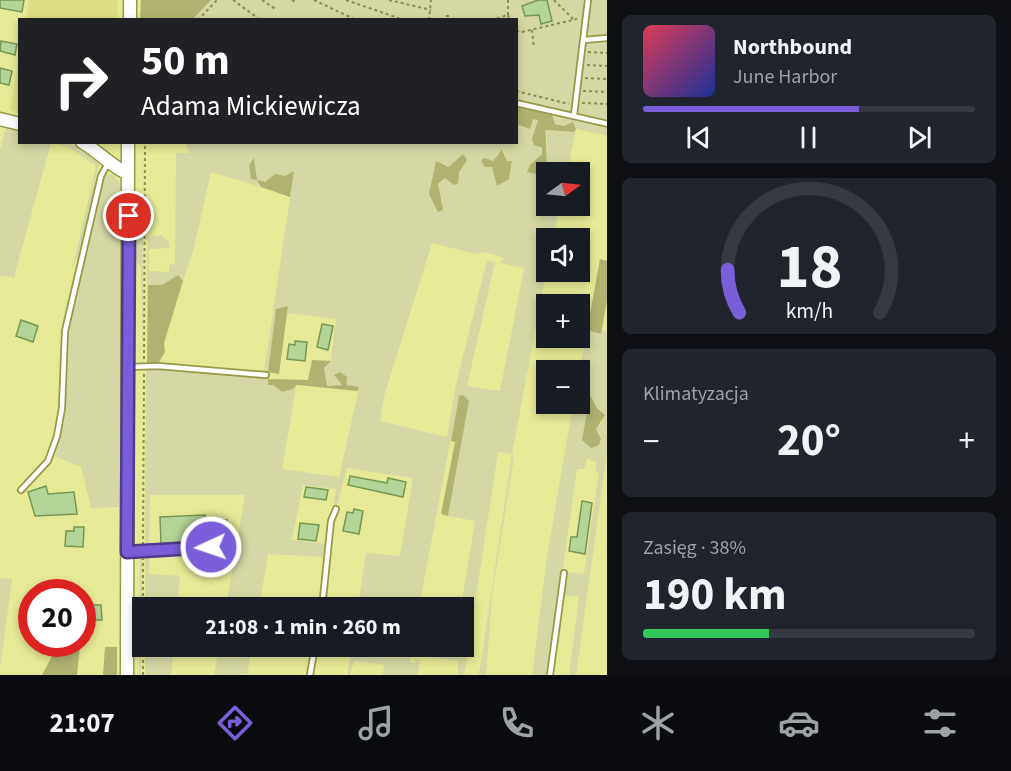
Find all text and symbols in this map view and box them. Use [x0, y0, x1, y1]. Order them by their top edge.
text: 50 m [141, 31, 230, 91]
text: Northbound [733, 31, 852, 63]
icon: right [42, 42, 120, 120]
text: June Harbor [733, 63, 837, 91]
text: Adama Mickiewicza [141, 87, 361, 126]
icon: previous [682, 121, 715, 154]
icon: pause [792, 121, 825, 154]
icon: next [903, 121, 936, 154]
north arrow [536, 162, 590, 216]
map controls [536, 162, 590, 414]
pin [103, 190, 154, 241]
icon: arrive [112, 199, 145, 232]
text: 18 [776, 223, 842, 312]
button: sound [536, 228, 590, 282]
button: + [536, 294, 590, 348]
text: km/h [785, 296, 833, 327]
button: − [536, 360, 590, 414]
text: Klimatyzacja [643, 380, 749, 408]
text: 20° [777, 409, 841, 473]
text: − [643, 418, 659, 465]
text: + [959, 418, 975, 465]
position arrow [179, 515, 243, 579]
text: Zasięg · 38% [643, 534, 746, 562]
text: 190 km [643, 563, 787, 627]
speed limit sign: 20 [18, 579, 96, 657]
text: 21:08 · 1 min · 260 m [205, 611, 401, 643]
icon: directions [214, 702, 256, 744]
icon: music [355, 702, 397, 744]
icon: phone [496, 702, 538, 744]
icon: climate [637, 702, 679, 744]
icon: car [778, 702, 820, 744]
icon: filters [919, 702, 961, 744]
text: 21:07 [50, 704, 115, 743]

